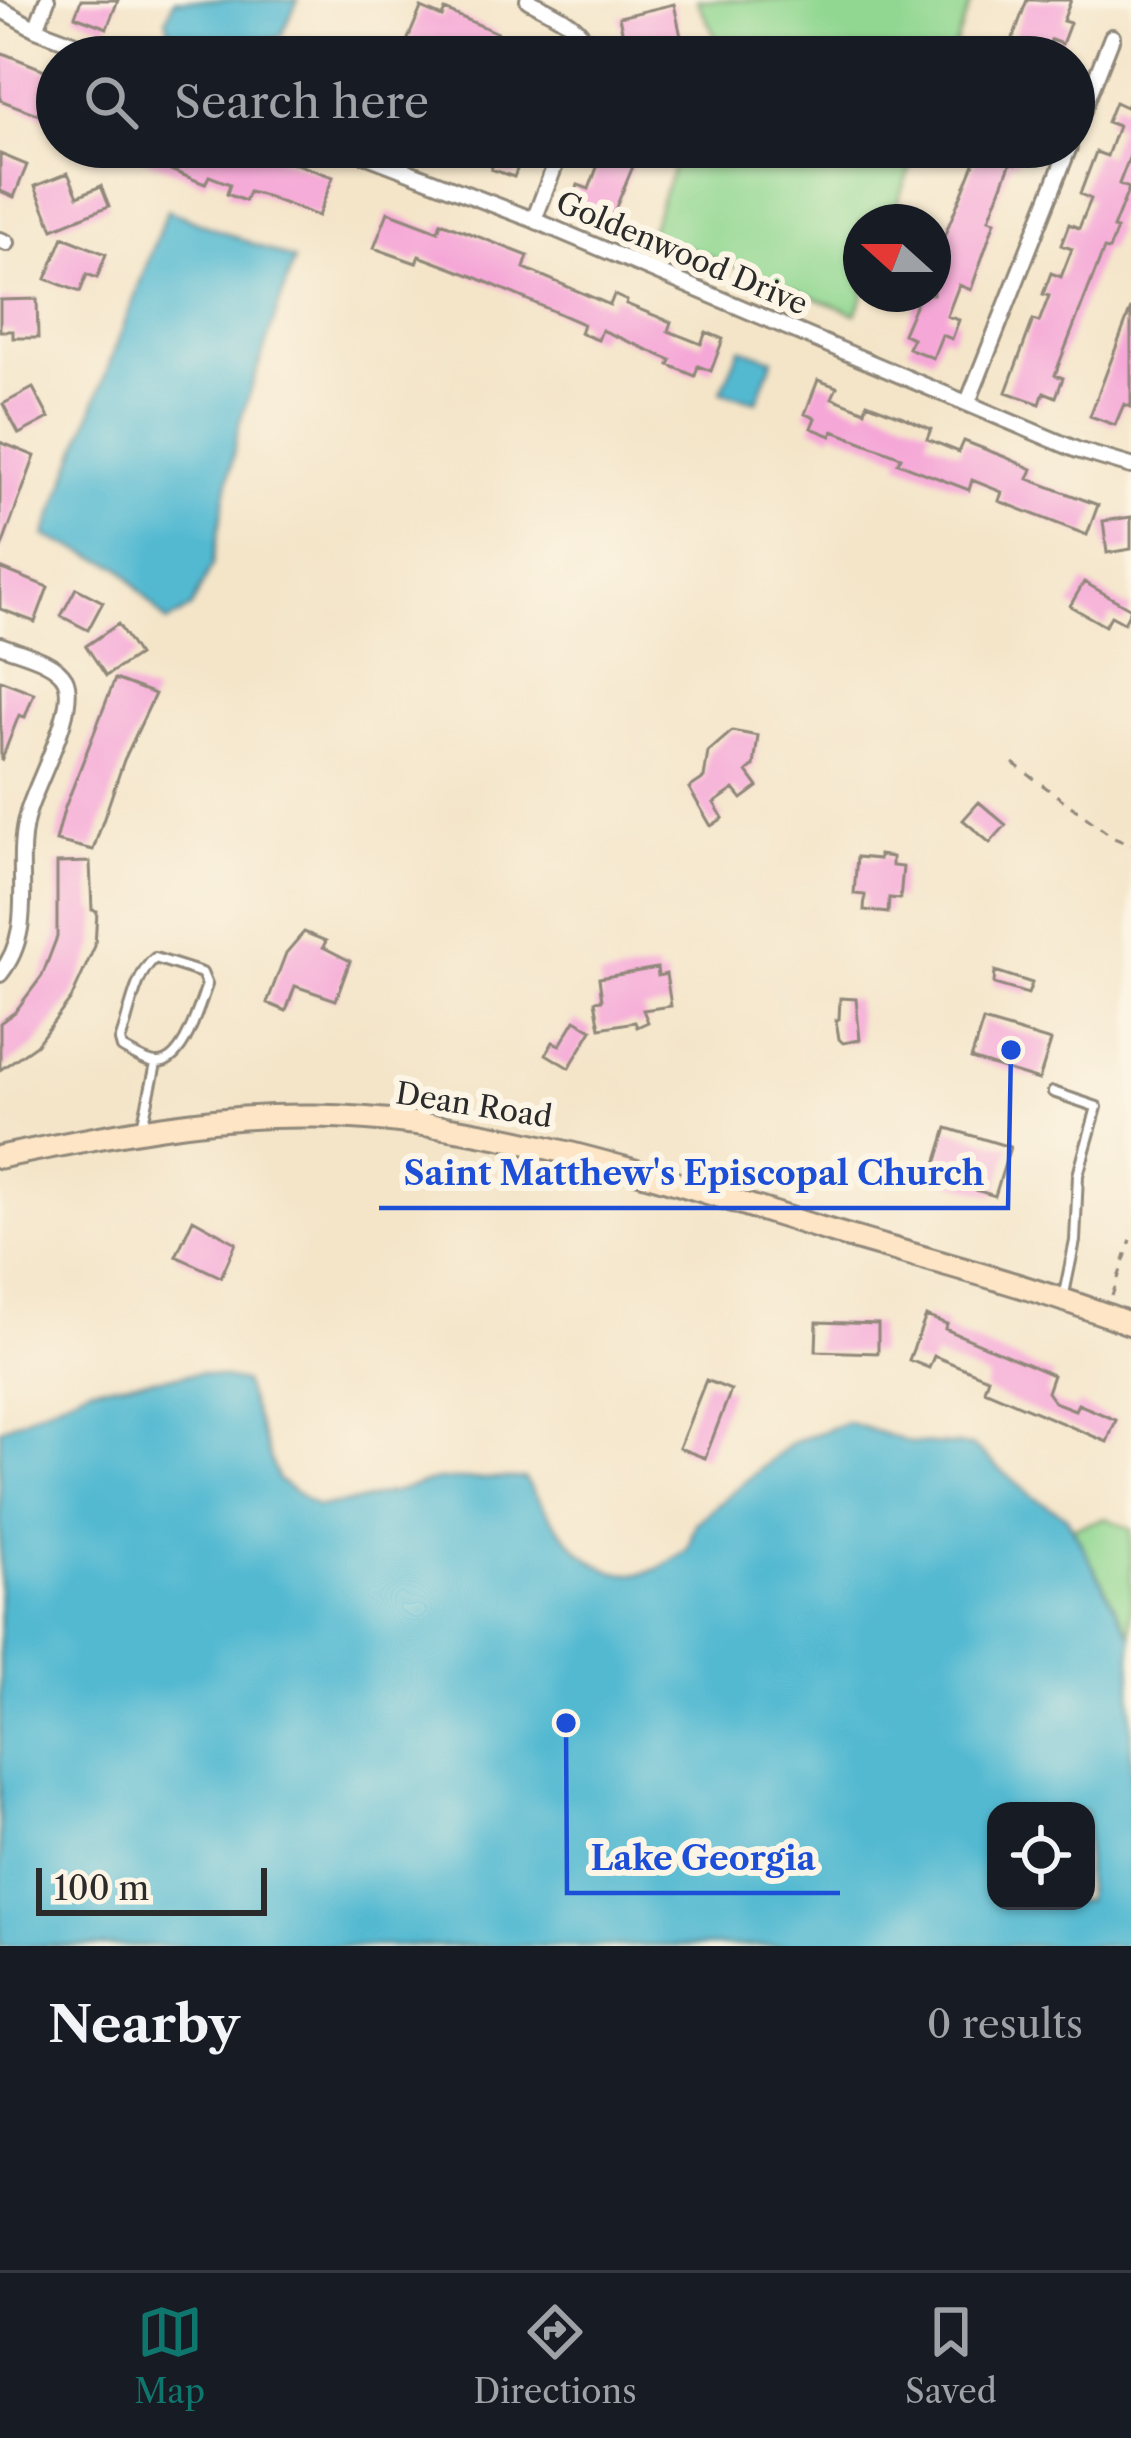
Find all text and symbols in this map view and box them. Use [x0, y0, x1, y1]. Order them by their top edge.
search box [36, 36, 1095, 168]
icon: search [78, 69, 144, 135]
text: Search here [174, 74, 429, 130]
street label: Goldenwood Drive [551, 183, 813, 323]
north arrow [843, 204, 951, 312]
street label: Dean Road [393, 1074, 555, 1136]
callout: Saint Matthew's Episcopal Church [379, 1139, 1008, 1208]
text: Saint Matthew's Episcopal Church [404, 1153, 985, 1194]
map controls [987, 1802, 1095, 1910]
button: locate [987, 1802, 1095, 1910]
callout: Lake Georgia [567, 1824, 840, 1893]
text: Lake Georgia [590, 1838, 817, 1879]
scale bar [36, 1862, 267, 1915]
text: 100 m [54, 1868, 149, 1909]
text: Nearby [48, 1993, 240, 2055]
text: 0 results [927, 2000, 1083, 2048]
tab: Map [134, 2299, 205, 2412]
tab: Directions [474, 2299, 637, 2412]
tab: Saved [905, 2299, 997, 2412]

